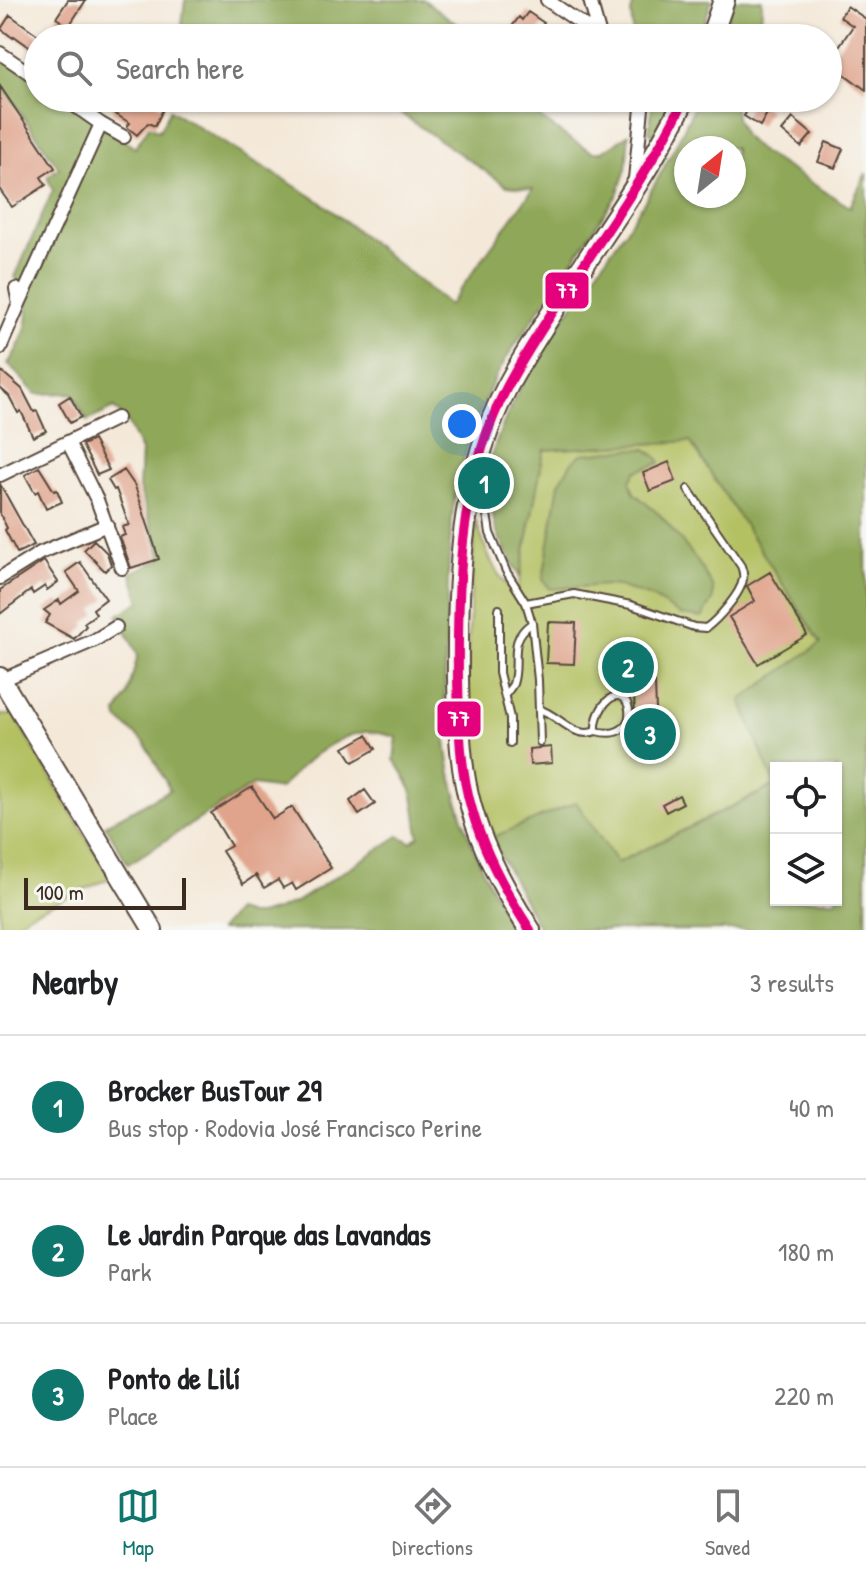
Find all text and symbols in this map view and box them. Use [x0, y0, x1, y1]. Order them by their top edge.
search box [24, 24, 842, 112]
icon: search [52, 46, 96, 90]
text: Search here [116, 48, 244, 88]
north arrow [674, 136, 746, 208]
line badge: 77 [544, 271, 590, 310]
text: 77 [555, 275, 578, 305]
your location [442, 404, 482, 444]
pin: 1 [458, 453, 510, 513]
pin: 2 [602, 637, 654, 697]
line badge: 77 [436, 700, 482, 738]
text: 77 [447, 703, 470, 733]
pin: 3 [624, 704, 676, 764]
map controls [770, 762, 842, 906]
button: locate [770, 762, 842, 834]
button: layers [770, 834, 842, 906]
scale bar [24, 874, 186, 910]
text: 100 m [36, 877, 84, 907]
text: Nearby [32, 959, 118, 1005]
text: 3 results [750, 965, 834, 1000]
text: Brocker BusTour 29 [108, 1070, 322, 1110]
text: 1 [53, 1090, 63, 1125]
text: 40 m [789, 1090, 834, 1125]
text: Bus stop · Rodovia José Francisco Perine [108, 1110, 482, 1145]
text: Le Jardin Parque das Lavandas [108, 1214, 431, 1254]
text: 2 [52, 1234, 64, 1269]
text: 180 m [778, 1234, 834, 1269]
text: Park [108, 1254, 152, 1289]
text: Ponto de Lilí [108, 1358, 241, 1398]
text: 3 [52, 1378, 64, 1413]
text: 220 m [774, 1378, 834, 1413]
text: Place [108, 1398, 158, 1433]
tab: Map [116, 1484, 160, 1562]
tab: Directions [392, 1484, 473, 1562]
tab: Saved [705, 1484, 750, 1562]

